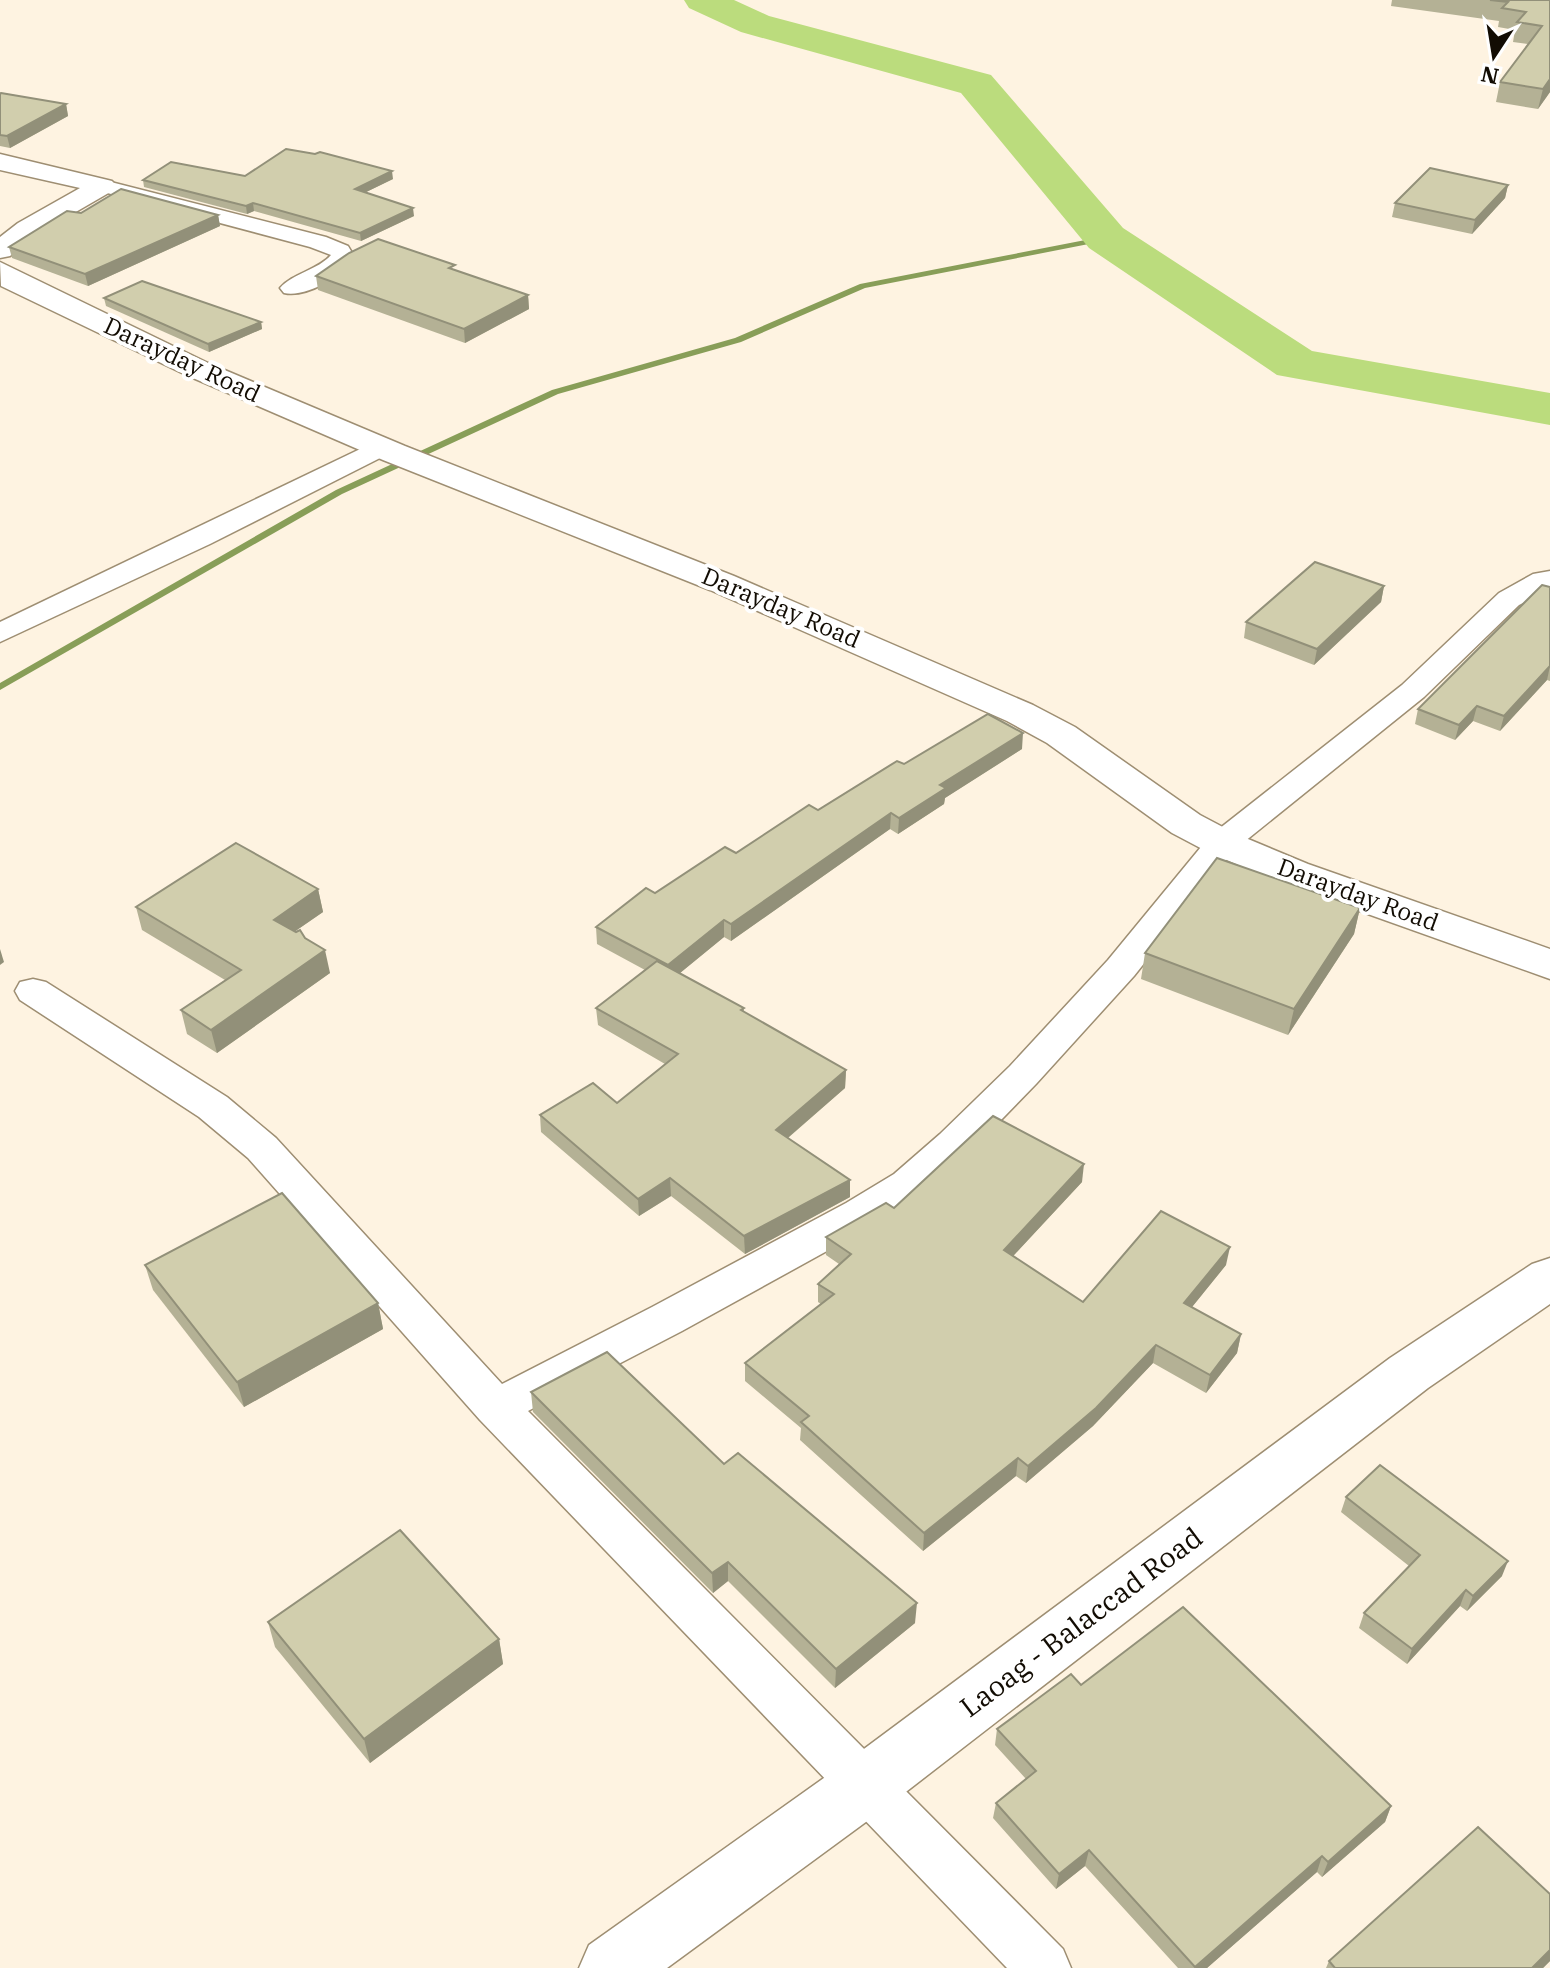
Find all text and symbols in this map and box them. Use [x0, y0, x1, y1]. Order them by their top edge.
north arrow [1454, 16, 1534, 96]
text: N [1478, 60, 1501, 92]
street label: Darayday Road [99, 309, 266, 409]
street label: Darayday Road [697, 559, 866, 655]
street label: Darayday Road [1273, 850, 1443, 938]
street label: Laoag - Balaccad Road [952, 1518, 1209, 1725]

